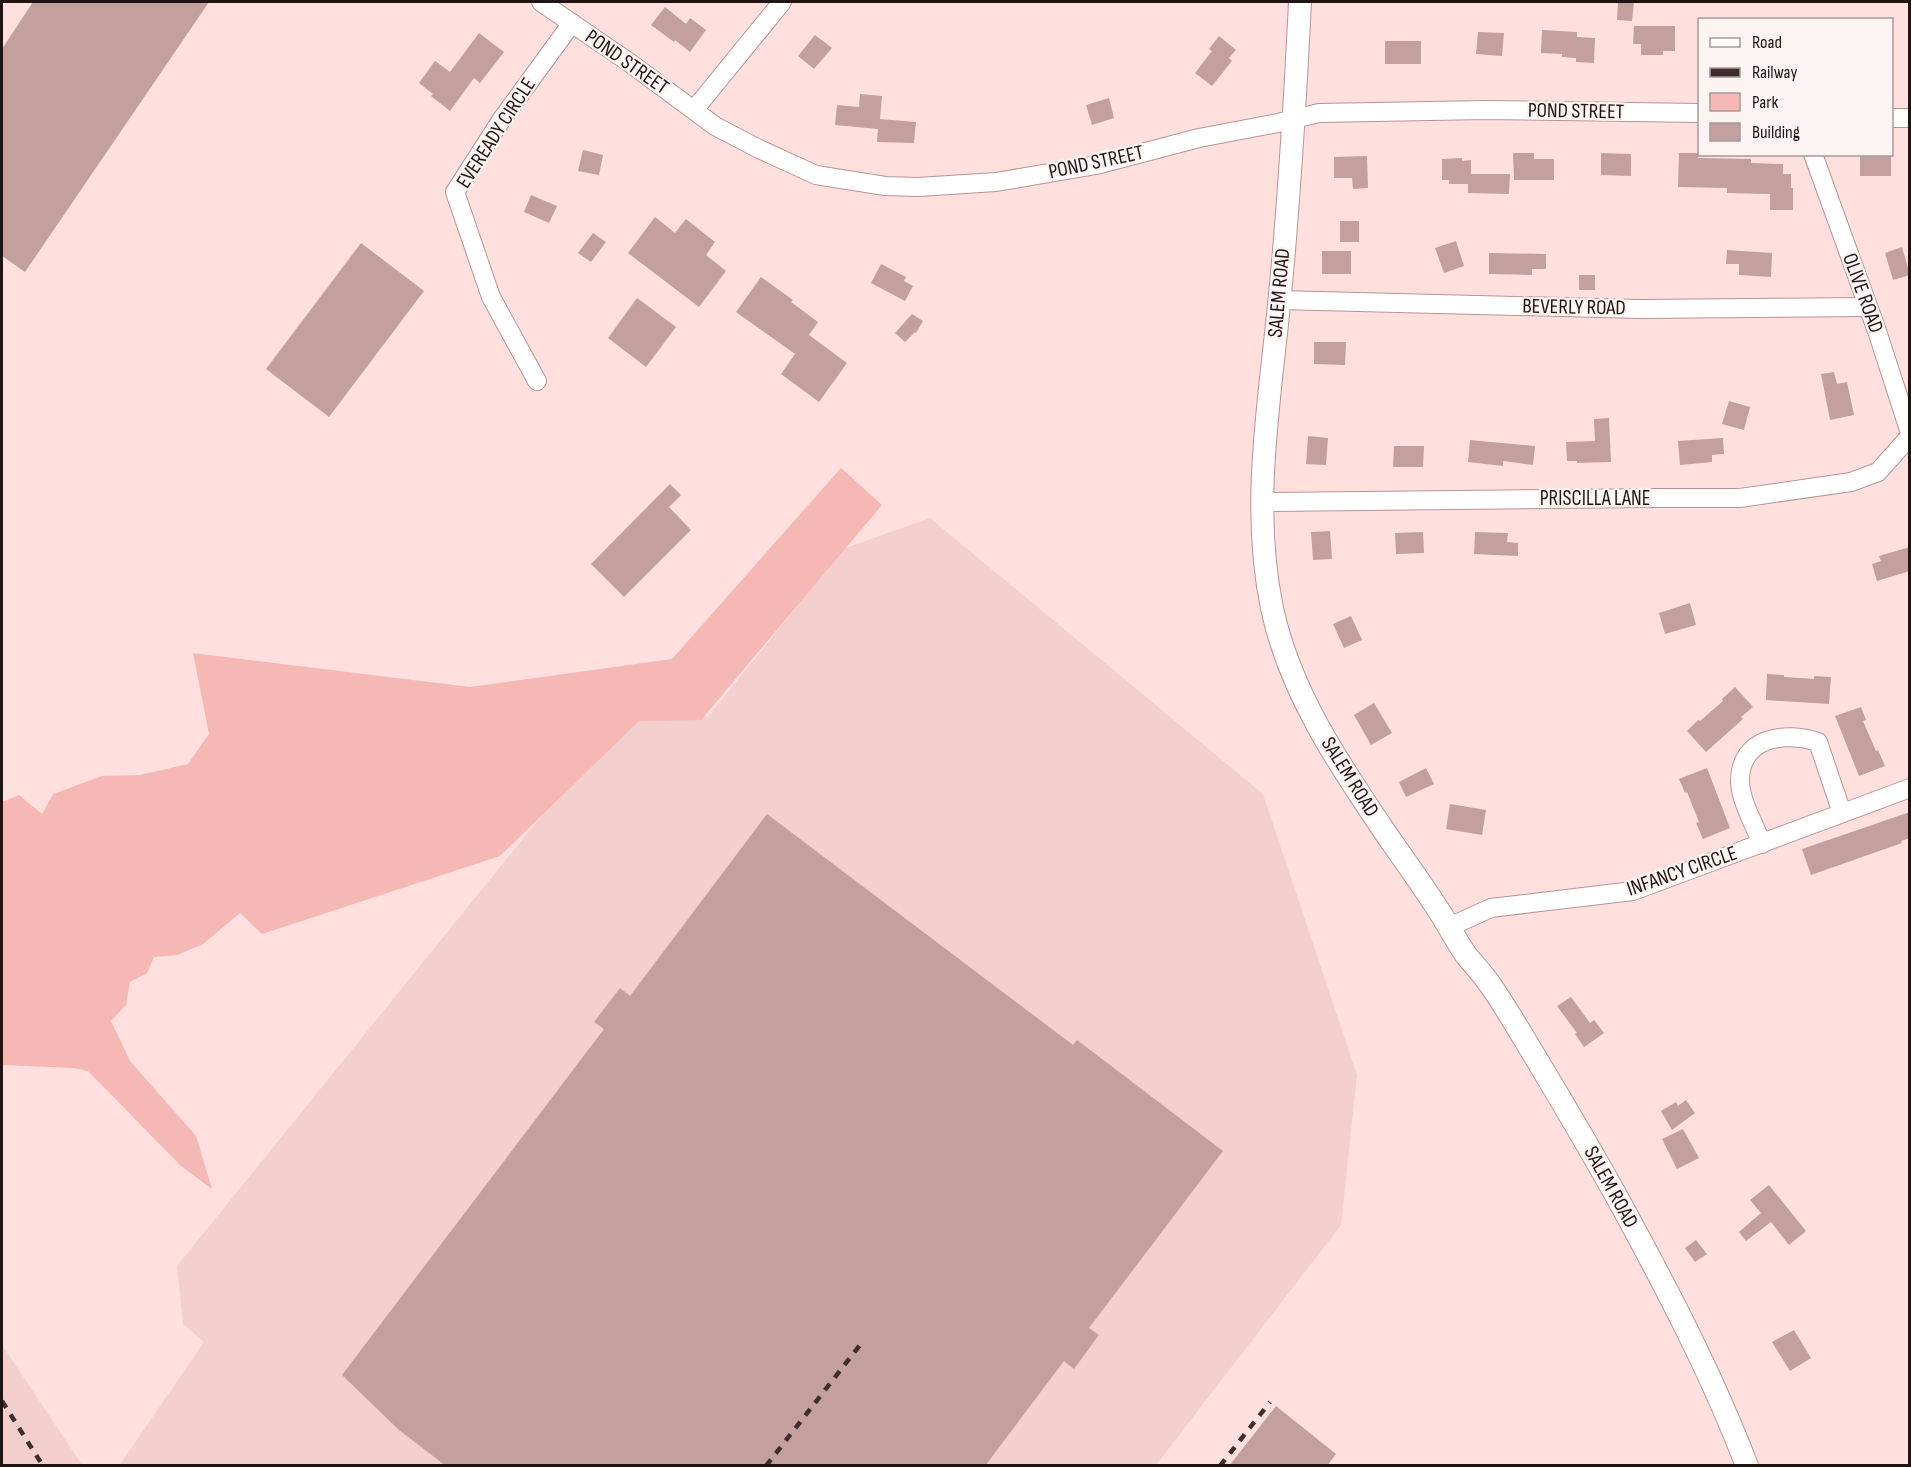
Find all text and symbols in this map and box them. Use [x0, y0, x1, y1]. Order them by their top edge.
legend [1698, 18, 1893, 156]
street label: POND STREET [580, 24, 674, 100]
text: Road [1752, 32, 1782, 53]
text: Railway [1752, 62, 1797, 83]
street label: EVEREADY CIRCLE [451, 73, 541, 193]
text: Park [1752, 92, 1778, 113]
street label: POND STREET [1528, 98, 1625, 124]
text: Building [1752, 122, 1800, 143]
street label: POND STREET [1046, 140, 1146, 184]
street label: SALEM ROAD [1263, 247, 1295, 339]
street label: OLIVE ROAD [1837, 250, 1889, 336]
street label: BEVERLY ROAD [1522, 294, 1626, 320]
street label: PRISCILLA LANE [1540, 486, 1650, 511]
street label: SALEM ROAD [1316, 732, 1384, 822]
street label: INFANCY CIRCLE [1623, 840, 1741, 902]
street label: SALEM ROAD [1578, 1142, 1644, 1232]

